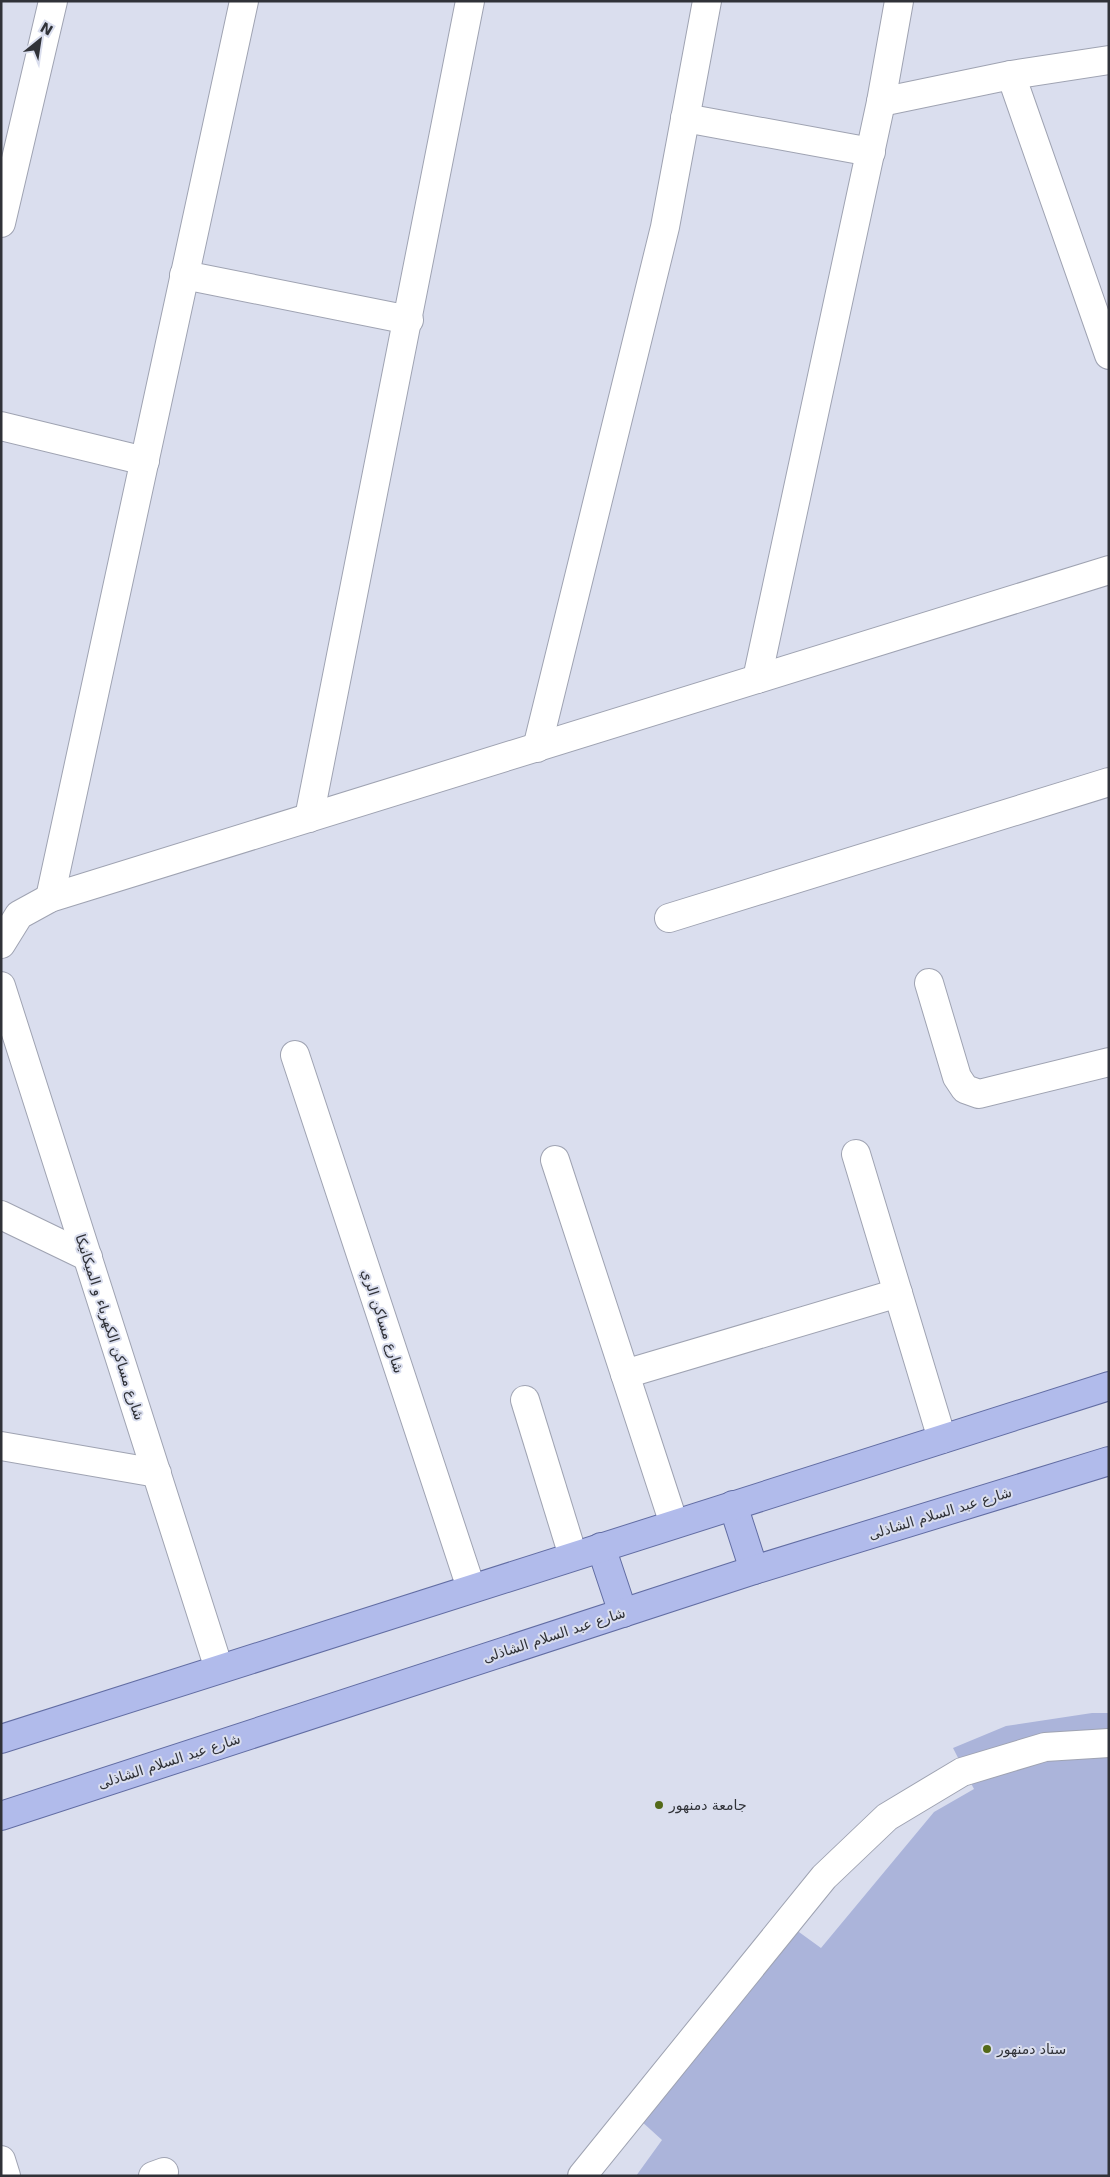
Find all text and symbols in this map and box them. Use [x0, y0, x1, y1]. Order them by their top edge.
north arrow [15, 15, 65, 65]
text: N [37, 19, 56, 39]
street label: شارع مساكن الكهرباء و الميكانيكا [71, 1232, 148, 1422]
street label: شارع مساكن الري [358, 1267, 407, 1375]
street label: شارع عبد السلام الشاذلى [866, 1484, 1014, 1543]
street label: شارع عبد السلام الشاذلى [481, 1604, 628, 1667]
street label: شارع عبد السلام الشاذلى [96, 1730, 243, 1793]
place label: جامعة دمنهور [668, 1797, 747, 1814]
marker: جامعة دمنهور [653, 1799, 665, 1811]
place label: ستاد دمنهور [996, 2041, 1066, 2058]
marker: ستاد دمنهور [981, 2043, 993, 2055]

